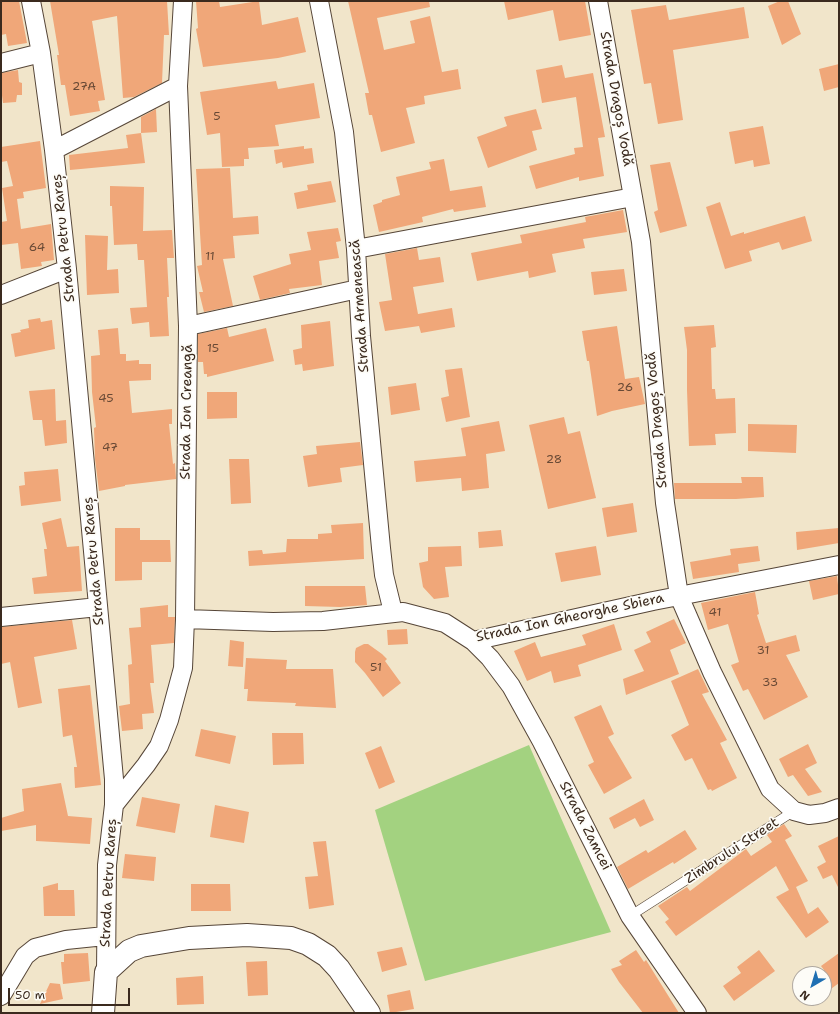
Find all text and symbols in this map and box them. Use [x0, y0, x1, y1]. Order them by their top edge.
street label: Strada Dragoș Vodă [596, 30, 636, 168]
house number: 27A [72, 80, 96, 94]
house number: 5 [213, 110, 221, 124]
street label: Strada Petru Rareș [49, 173, 79, 303]
street label: Strada Armenească [347, 239, 373, 373]
house number: 64 [29, 241, 45, 255]
house number: 11 [205, 250, 215, 264]
house number: 15 [207, 342, 219, 356]
street label: Strada Ion Creangă [177, 344, 197, 480]
street label: Strada Dragoș Vodă [643, 351, 671, 489]
house number: 26 [617, 381, 633, 395]
house number: 45 [98, 392, 114, 406]
house number: 47 [102, 441, 118, 455]
house number: 28 [546, 453, 562, 467]
street label: Strada Petru Rareș [80, 496, 108, 626]
street label: Strada Ion Gheorghe Sbiera [474, 590, 666, 646]
house number: 41 [709, 606, 721, 620]
house number: 31 [757, 644, 769, 658]
house number: 51 [370, 661, 382, 675]
house number: 33 [762, 676, 778, 690]
street label: Strada Zamcei [555, 779, 615, 873]
street label: Zimbrului Street [682, 814, 782, 888]
street label: Strada Petru Rareș [97, 818, 121, 948]
north arrow [792, 966, 832, 1006]
scale bar [10, 980, 132, 1006]
text: N [797, 986, 813, 1004]
text: 50 m [15, 987, 45, 1003]

